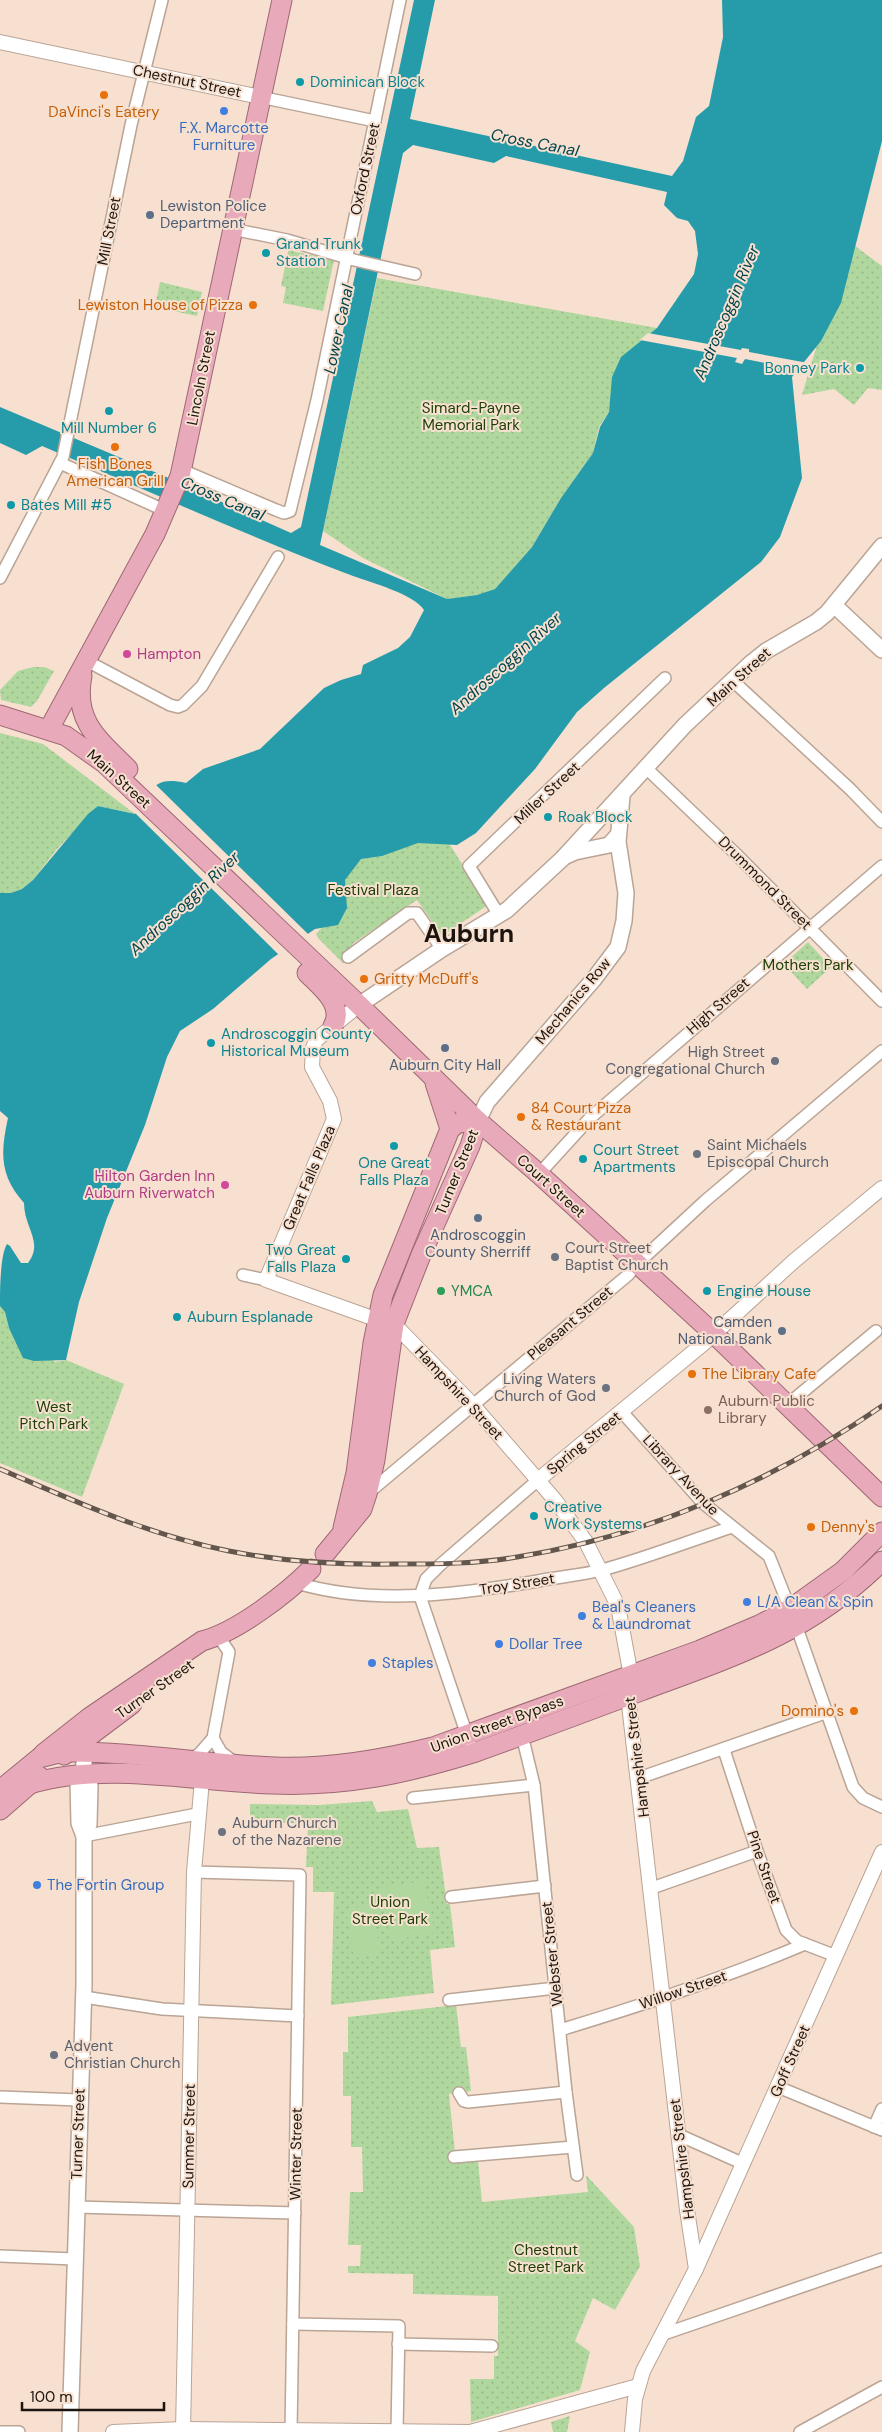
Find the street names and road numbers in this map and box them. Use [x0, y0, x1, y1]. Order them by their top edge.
street label: Chestnut Street [131, 60, 243, 102]
street label: Oxford Street [345, 121, 385, 217]
street label: Mill Street [93, 195, 125, 267]
street label: Lincoln Street [182, 329, 220, 427]
street label: Main Street [703, 643, 775, 711]
street label: Main Street [83, 745, 155, 813]
street label: Miller Street [510, 757, 584, 829]
street label: Drummond Street [714, 832, 816, 934]
street label: Mechanics Row [531, 953, 616, 1049]
street label: High Street [682, 973, 754, 1039]
street label: Great Falls Plaza [278, 1122, 340, 1234]
street label: Turner Street [431, 1126, 483, 1218]
street label: Court Street [512, 1150, 590, 1222]
street label: Pleasant Street [523, 1281, 617, 1365]
street label: Hampshire Street [410, 1342, 508, 1444]
street label: Spring Street [542, 1407, 626, 1479]
street label: Library Avenue [638, 1430, 724, 1520]
street label: Troy Street [478, 1568, 556, 1600]
street label: Turner Street [112, 1655, 198, 1723]
street label: Union Street Bypass [428, 1691, 566, 1757]
street label: Hampshire Street [620, 1696, 654, 1818]
street label: Pine Street [742, 1828, 786, 1906]
street label: Webster Street [537, 1901, 567, 2007]
street label: Willow Street [637, 1966, 730, 2014]
street label: Goff Street [765, 2022, 815, 2100]
street label: Summer Street [178, 2083, 200, 2188]
street label: Turner Street [66, 2088, 90, 2180]
street label: Hampshire Street [665, 2098, 699, 2220]
street label: Winter Street [285, 2107, 307, 2201]

